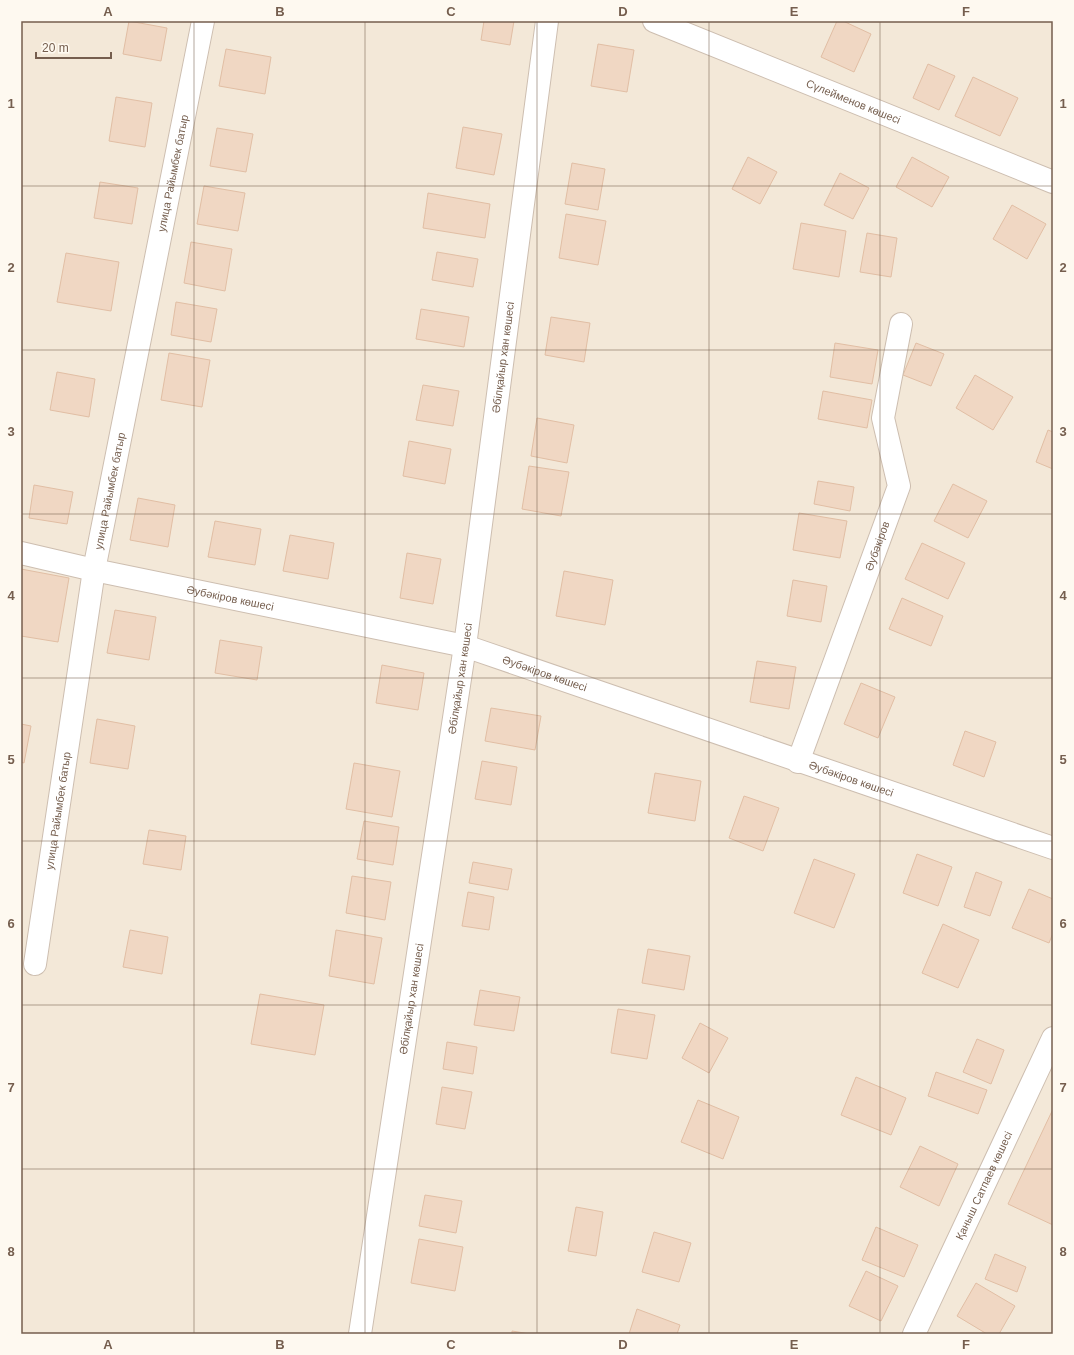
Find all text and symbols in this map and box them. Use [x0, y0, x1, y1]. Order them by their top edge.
text: A [103, 4, 113, 19]
text: B [275, 4, 285, 19]
text: C [446, 4, 456, 19]
text: D [618, 4, 628, 19]
text: E [790, 4, 799, 19]
text: F [962, 4, 970, 19]
scale bar [36, 34, 111, 60]
text: 20 m [42, 41, 69, 55]
street label: Сүлейменов көшесі [804, 77, 902, 126]
text: 1 [7, 96, 15, 111]
text: 1 [1059, 96, 1067, 111]
street label: улица Райымбек батыр [155, 114, 190, 233]
text: 2 [7, 260, 15, 275]
text: 2 [1059, 260, 1067, 275]
street label: Әбілқайыр хан көшесі [490, 301, 516, 414]
text: 3 [7, 424, 15, 439]
text: 3 [1059, 424, 1067, 439]
street label: улица Райымбек батыр [92, 431, 127, 551]
street label: Әубәкіров [863, 520, 892, 572]
street label: Әубәкіров көшесі [186, 583, 275, 613]
text: 4 [7, 588, 15, 603]
text: 4 [1059, 588, 1067, 603]
street label: Әбілқайыр хан көшесі [446, 622, 474, 735]
street label: Әубәкіров көшесі [501, 653, 589, 693]
street label: улица Райымбек батыр [43, 751, 73, 871]
text: 5 [7, 752, 15, 767]
text: 5 [1059, 752, 1067, 767]
street label: Әубәкіров көшесі [807, 759, 895, 799]
text: 6 [7, 916, 15, 931]
text: 6 [1059, 916, 1067, 931]
street label: Әбілқайыр хан көшесі [397, 943, 426, 1055]
text: 7 [7, 1080, 15, 1095]
text: 7 [1059, 1080, 1067, 1095]
street label: Қаныш Сатпаев көшесі [953, 1129, 1014, 1242]
text: 8 [7, 1244, 15, 1259]
text: 8 [1059, 1244, 1067, 1259]
text: A [103, 1337, 113, 1352]
text: B [275, 1337, 285, 1352]
text: C [446, 1337, 456, 1352]
text: D [618, 1337, 628, 1352]
text: E [790, 1337, 799, 1352]
text: F [962, 1337, 970, 1352]

